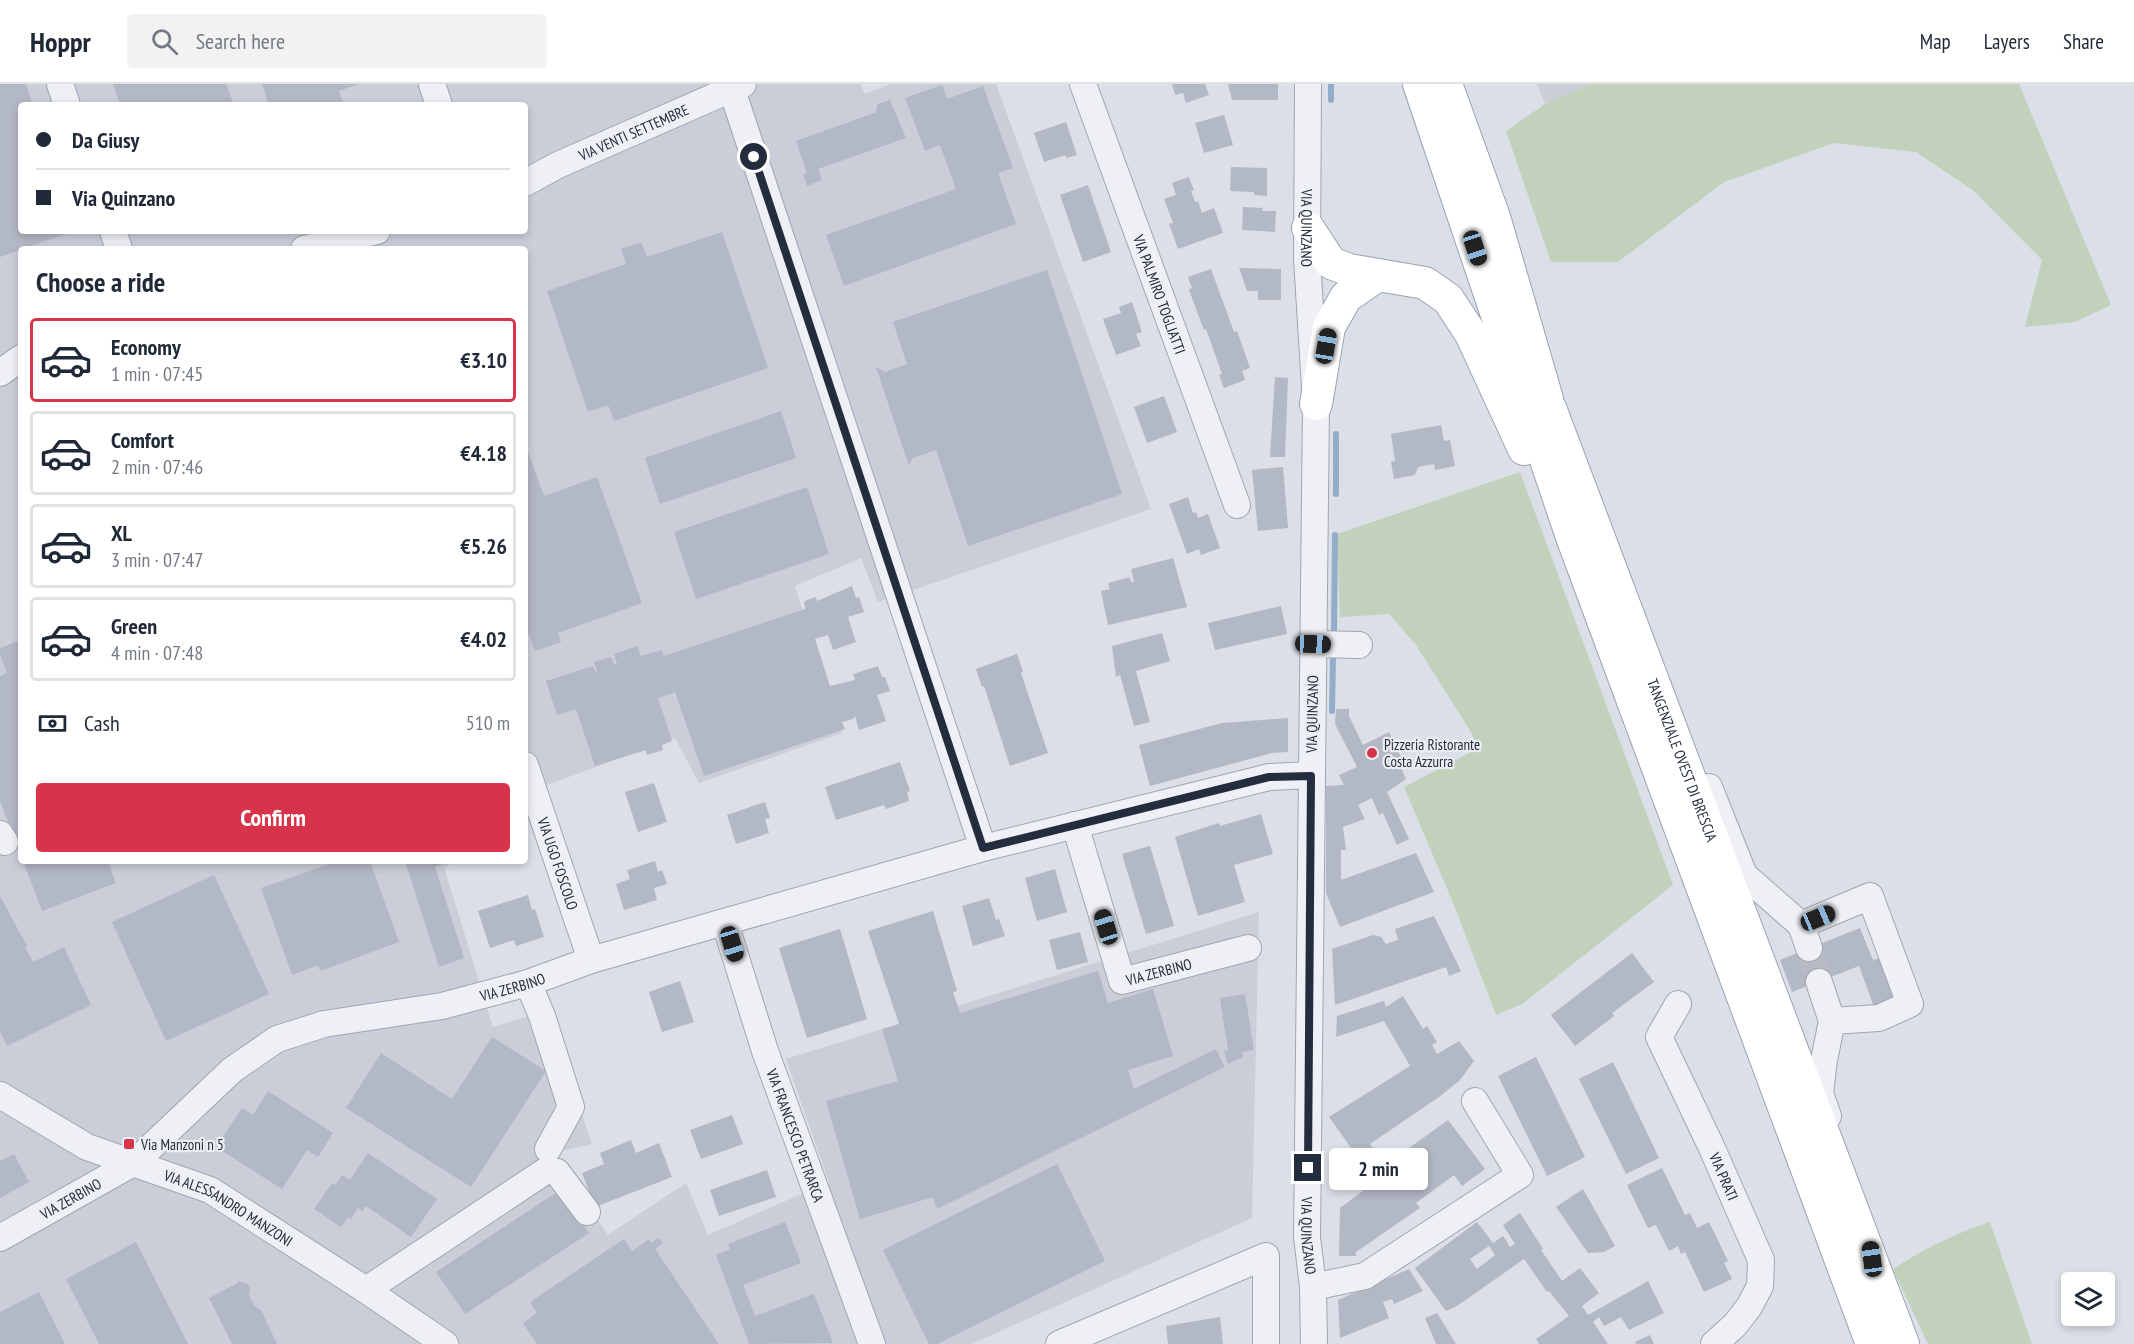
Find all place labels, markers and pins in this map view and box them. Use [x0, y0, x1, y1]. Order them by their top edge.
place label: Pizzeria Ristorante Costa Azzurra [1384, 735, 1480, 771]
marker: Pizzeria Ristorante Costa Azzurra [1365, 746, 1379, 760]
place label: Via Manzoni n 5 [140, 1135, 224, 1154]
marker: Via Manzoni n 5 [122, 1137, 136, 1151]

